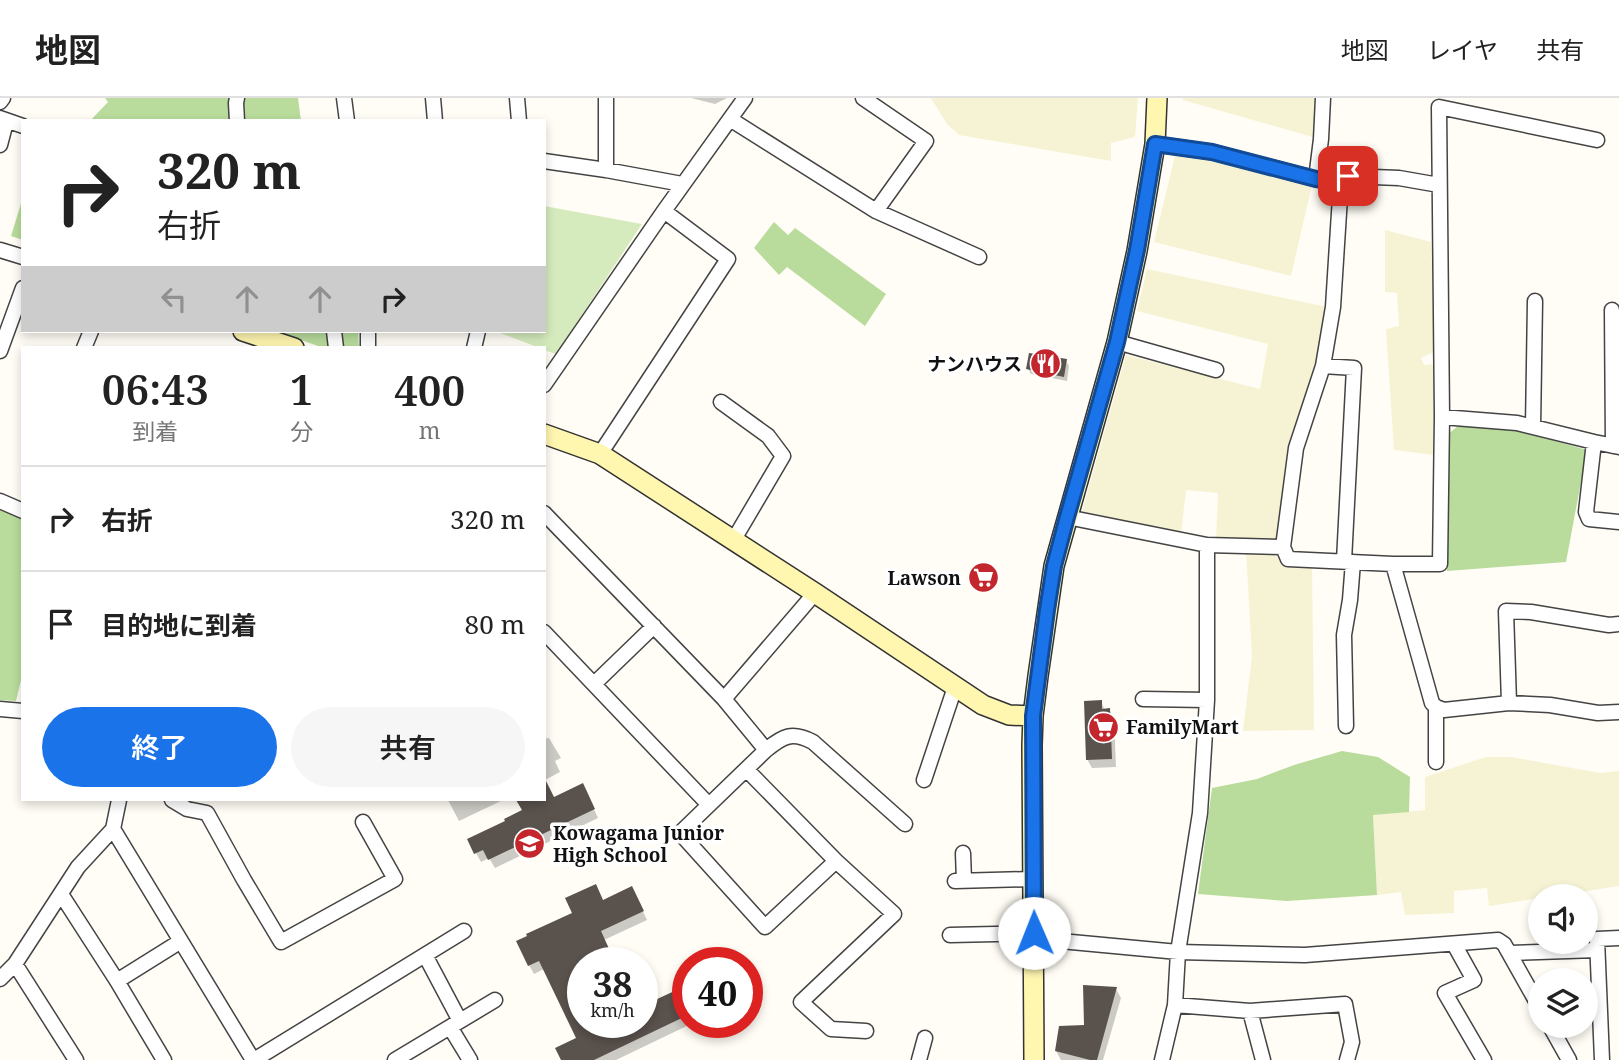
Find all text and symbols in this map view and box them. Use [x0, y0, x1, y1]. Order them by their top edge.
text: 地図 [35, 27, 101, 72]
text: 地図 [1341, 33, 1389, 66]
text: レイヤ [1427, 33, 1498, 66]
text: 共有 [1536, 33, 1584, 66]
text: 320 m [157, 137, 301, 203]
pin [1318, 146, 1378, 206]
icon: right [42, 147, 133, 238]
icon: arrive [1329, 157, 1367, 195]
text: 右折 [157, 203, 221, 246]
icon: left [155, 280, 193, 318]
icon: ahead [228, 280, 266, 318]
icon: ahead [301, 280, 339, 318]
icon: right [374, 280, 412, 318]
restaurant icon: ナンハウス [1028, 347, 1062, 381]
place label: ナンハウス [927, 351, 1022, 377]
text: 06:43 [102, 360, 209, 417]
text: 1 [290, 360, 313, 417]
text: 400 [394, 361, 465, 418]
text: m [419, 414, 441, 446]
text: 到着 [132, 415, 178, 447]
text: 分 [290, 415, 313, 447]
icon: right [42, 500, 80, 538]
text: 320 m [450, 501, 525, 537]
text: 右折 [101, 502, 153, 538]
supermarket icon: Lawson [967, 561, 1001, 595]
place label: Lawson [887, 565, 961, 591]
icon: arrive [42, 605, 80, 643]
text: 80 m [465, 606, 525, 642]
text: 目的地に到着 [101, 607, 257, 643]
button: 終了 [42, 707, 277, 787]
button: 共有 [291, 707, 525, 787]
supermarket icon: FamilyMart [1086, 710, 1120, 744]
place label: FamilyMart [1126, 714, 1239, 740]
place label: Kowagama Junior High School [553, 820, 724, 868]
school or university icon: Kowagama Junior High School [513, 827, 547, 861]
map controls [1528, 884, 1598, 1038]
button: sound [1528, 884, 1598, 954]
position arrow [997, 896, 1071, 970]
speed limit sign: 40 [672, 947, 763, 1038]
text: 38 [593, 960, 632, 1007]
button: layers [1528, 968, 1598, 1038]
text: km/h [590, 998, 635, 1022]

